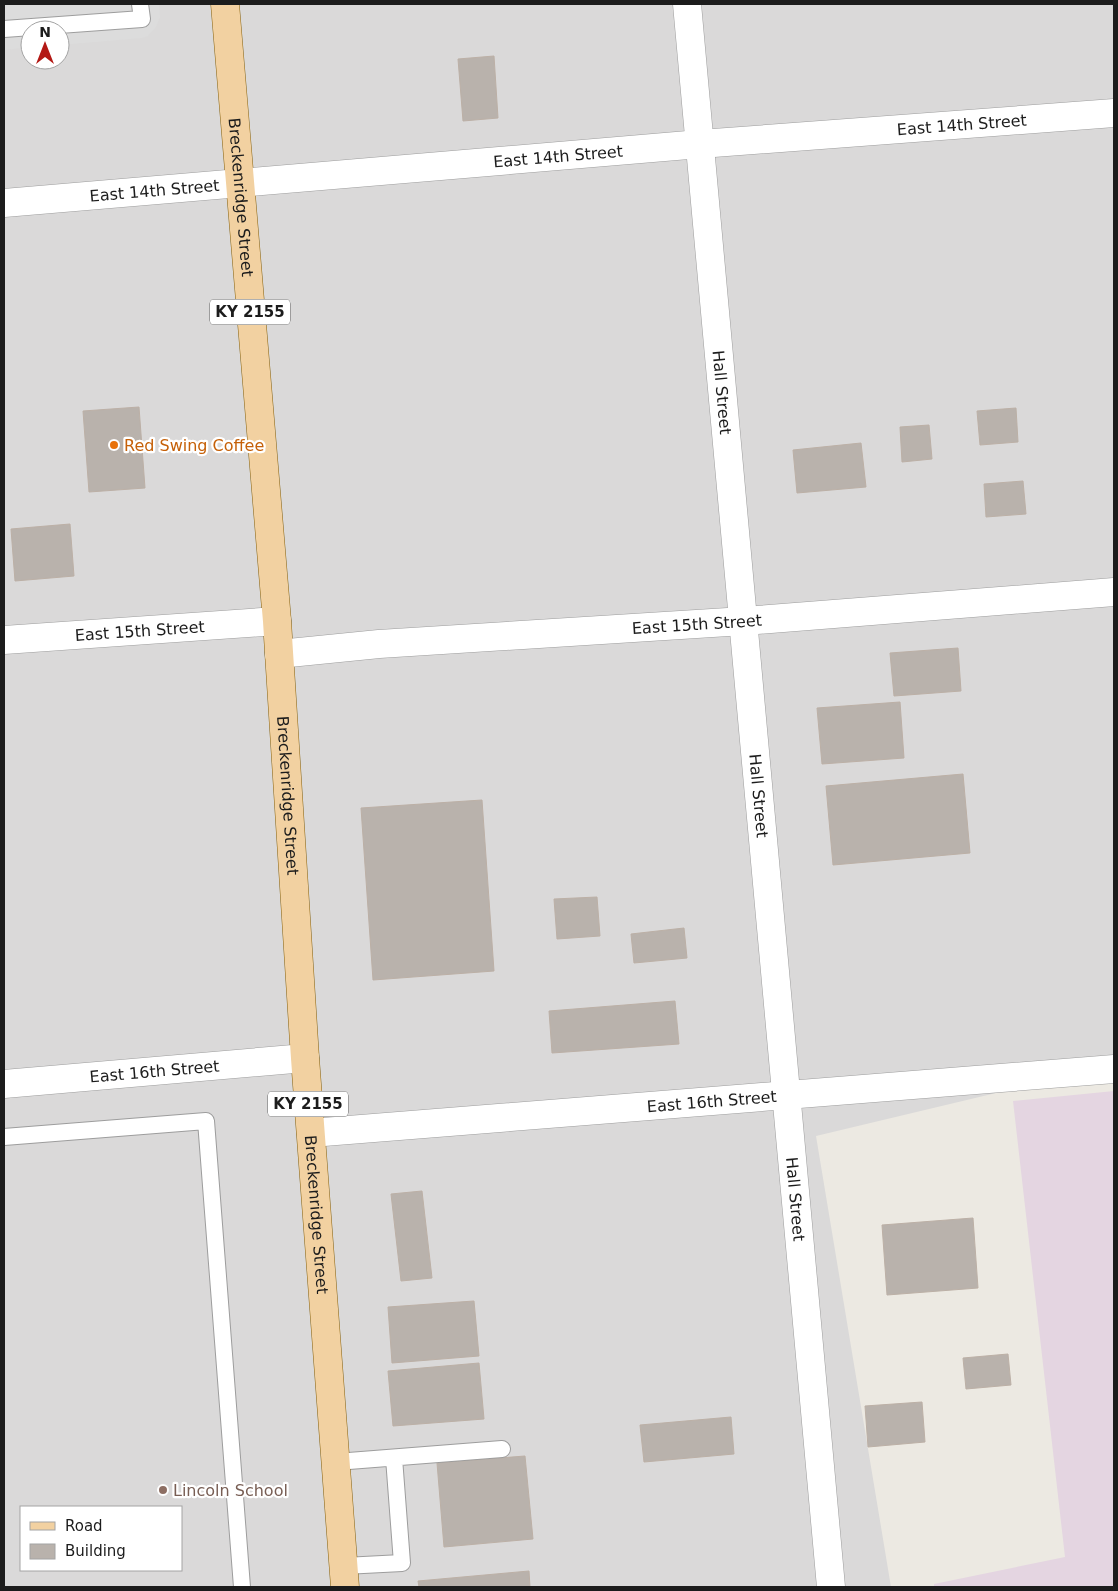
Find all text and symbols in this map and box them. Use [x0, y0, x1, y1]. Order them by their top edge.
north arrow [20, 20, 70, 70]
text: N [39, 24, 51, 40]
street label: East 14th Street [896, 111, 1027, 139]
street label: Breckenridge Street [225, 117, 257, 278]
street label: East 14th Street [492, 142, 624, 171]
street label: East 14th Street [89, 176, 220, 206]
road number: KY 2155 [210, 300, 290, 324]
street label: Hall Street [709, 350, 735, 435]
place label: Red Swing Coffee [124, 436, 264, 455]
marker: Red Swing Coffee [108, 439, 120, 451]
street label: East 15th Street [631, 611, 763, 638]
street label: East 15th Street [74, 617, 205, 645]
street label: Breckenridge Street [273, 715, 302, 876]
street label: Hall Street [745, 753, 772, 839]
street label: East 16th Street [89, 1056, 220, 1087]
street label: East 16th Street [646, 1087, 777, 1116]
road number: KY 2155 [268, 1092, 348, 1116]
street label: Breckenridge Street [301, 1134, 332, 1295]
street label: Hall Street [782, 1156, 809, 1242]
place label: Lincoln School [173, 1481, 288, 1500]
marker: Lincoln School [157, 1484, 169, 1496]
legend [20, 1506, 182, 1571]
text: Road [65, 1517, 103, 1535]
text: Building [65, 1542, 126, 1560]

